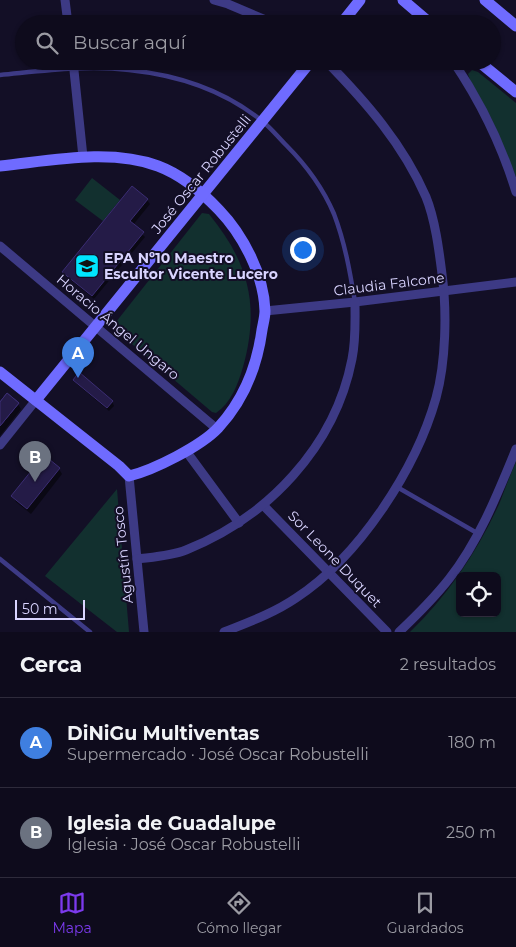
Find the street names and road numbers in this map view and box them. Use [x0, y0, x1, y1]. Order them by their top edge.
street label: José Oscar Robustelli [147, 111, 255, 238]
street label: Claudia Falcone [333, 268, 445, 300]
street label: Horacio Ángel Ungaro [53, 270, 183, 384]
street label: Agustín Tosco [109, 505, 137, 605]
street label: Sor Leone Duquet [284, 507, 386, 611]

